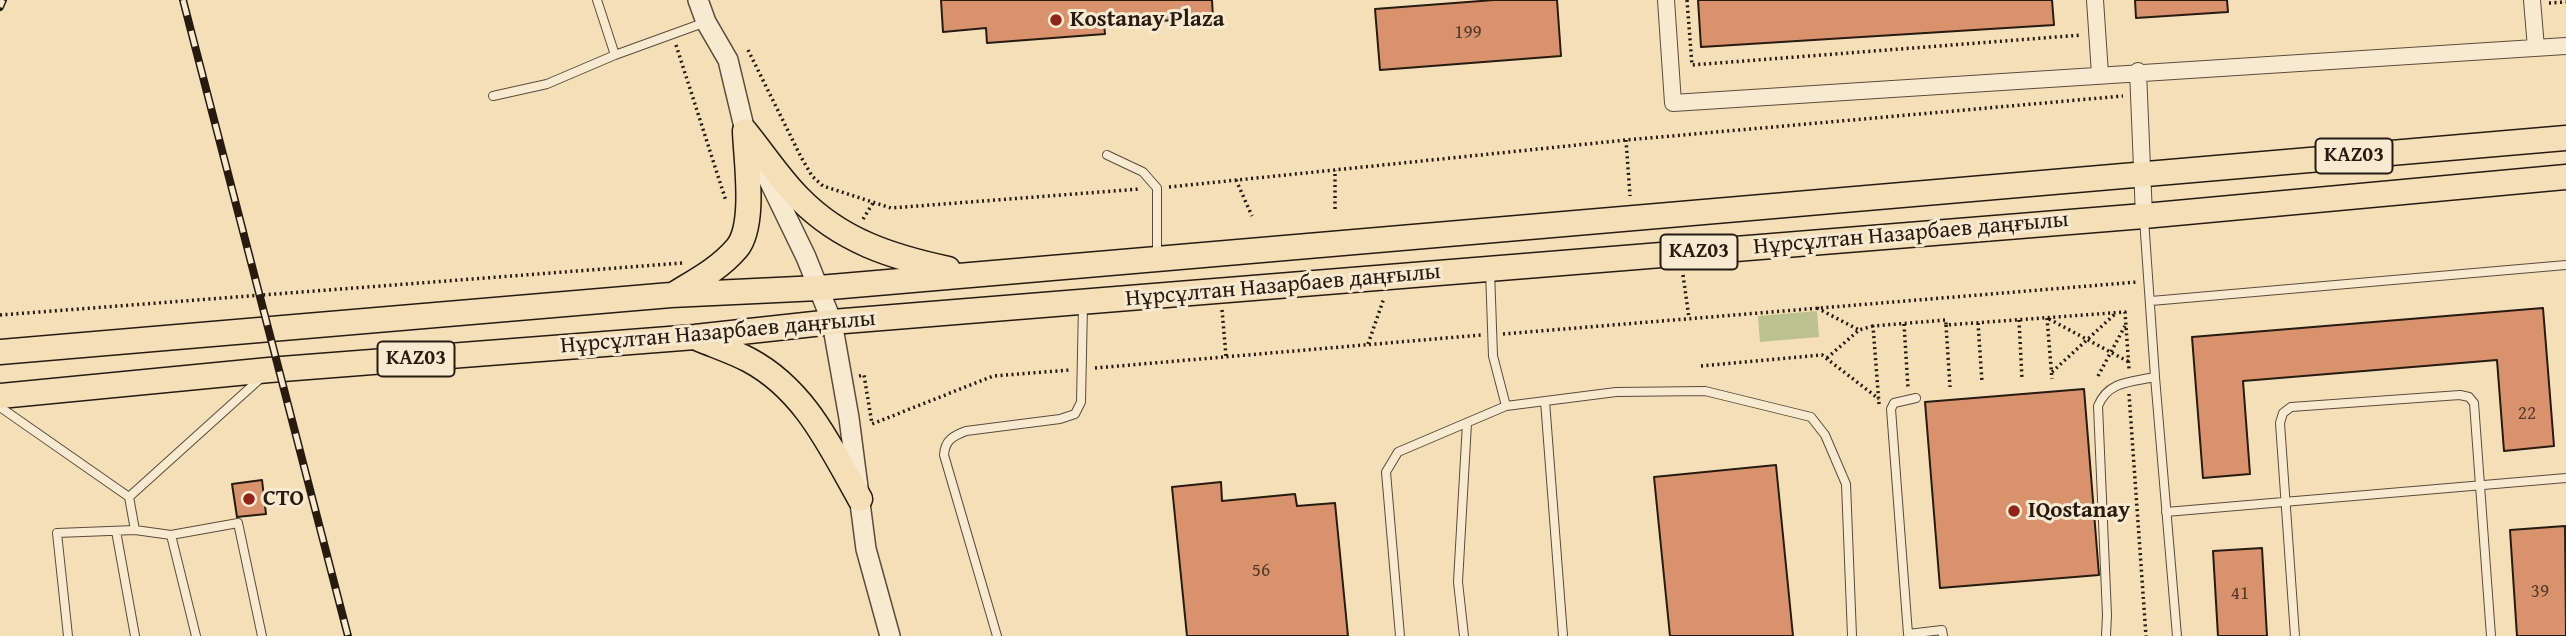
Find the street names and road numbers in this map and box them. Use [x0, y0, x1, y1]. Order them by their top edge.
road number: KАZ03 [2316, 138, 2392, 174]
street label: Нұрсұлтан Назарбаев даңғылы [1752, 206, 2070, 262]
road number: KАZ03 [1660, 234, 1738, 270]
street label: Нұрсұлтан Назарбаев даңғылы [1124, 258, 1442, 314]
street label: Нұрсұлтан Назарбаев даңғылы [559, 305, 877, 361]
road number: KАZ03 [378, 342, 454, 376]

